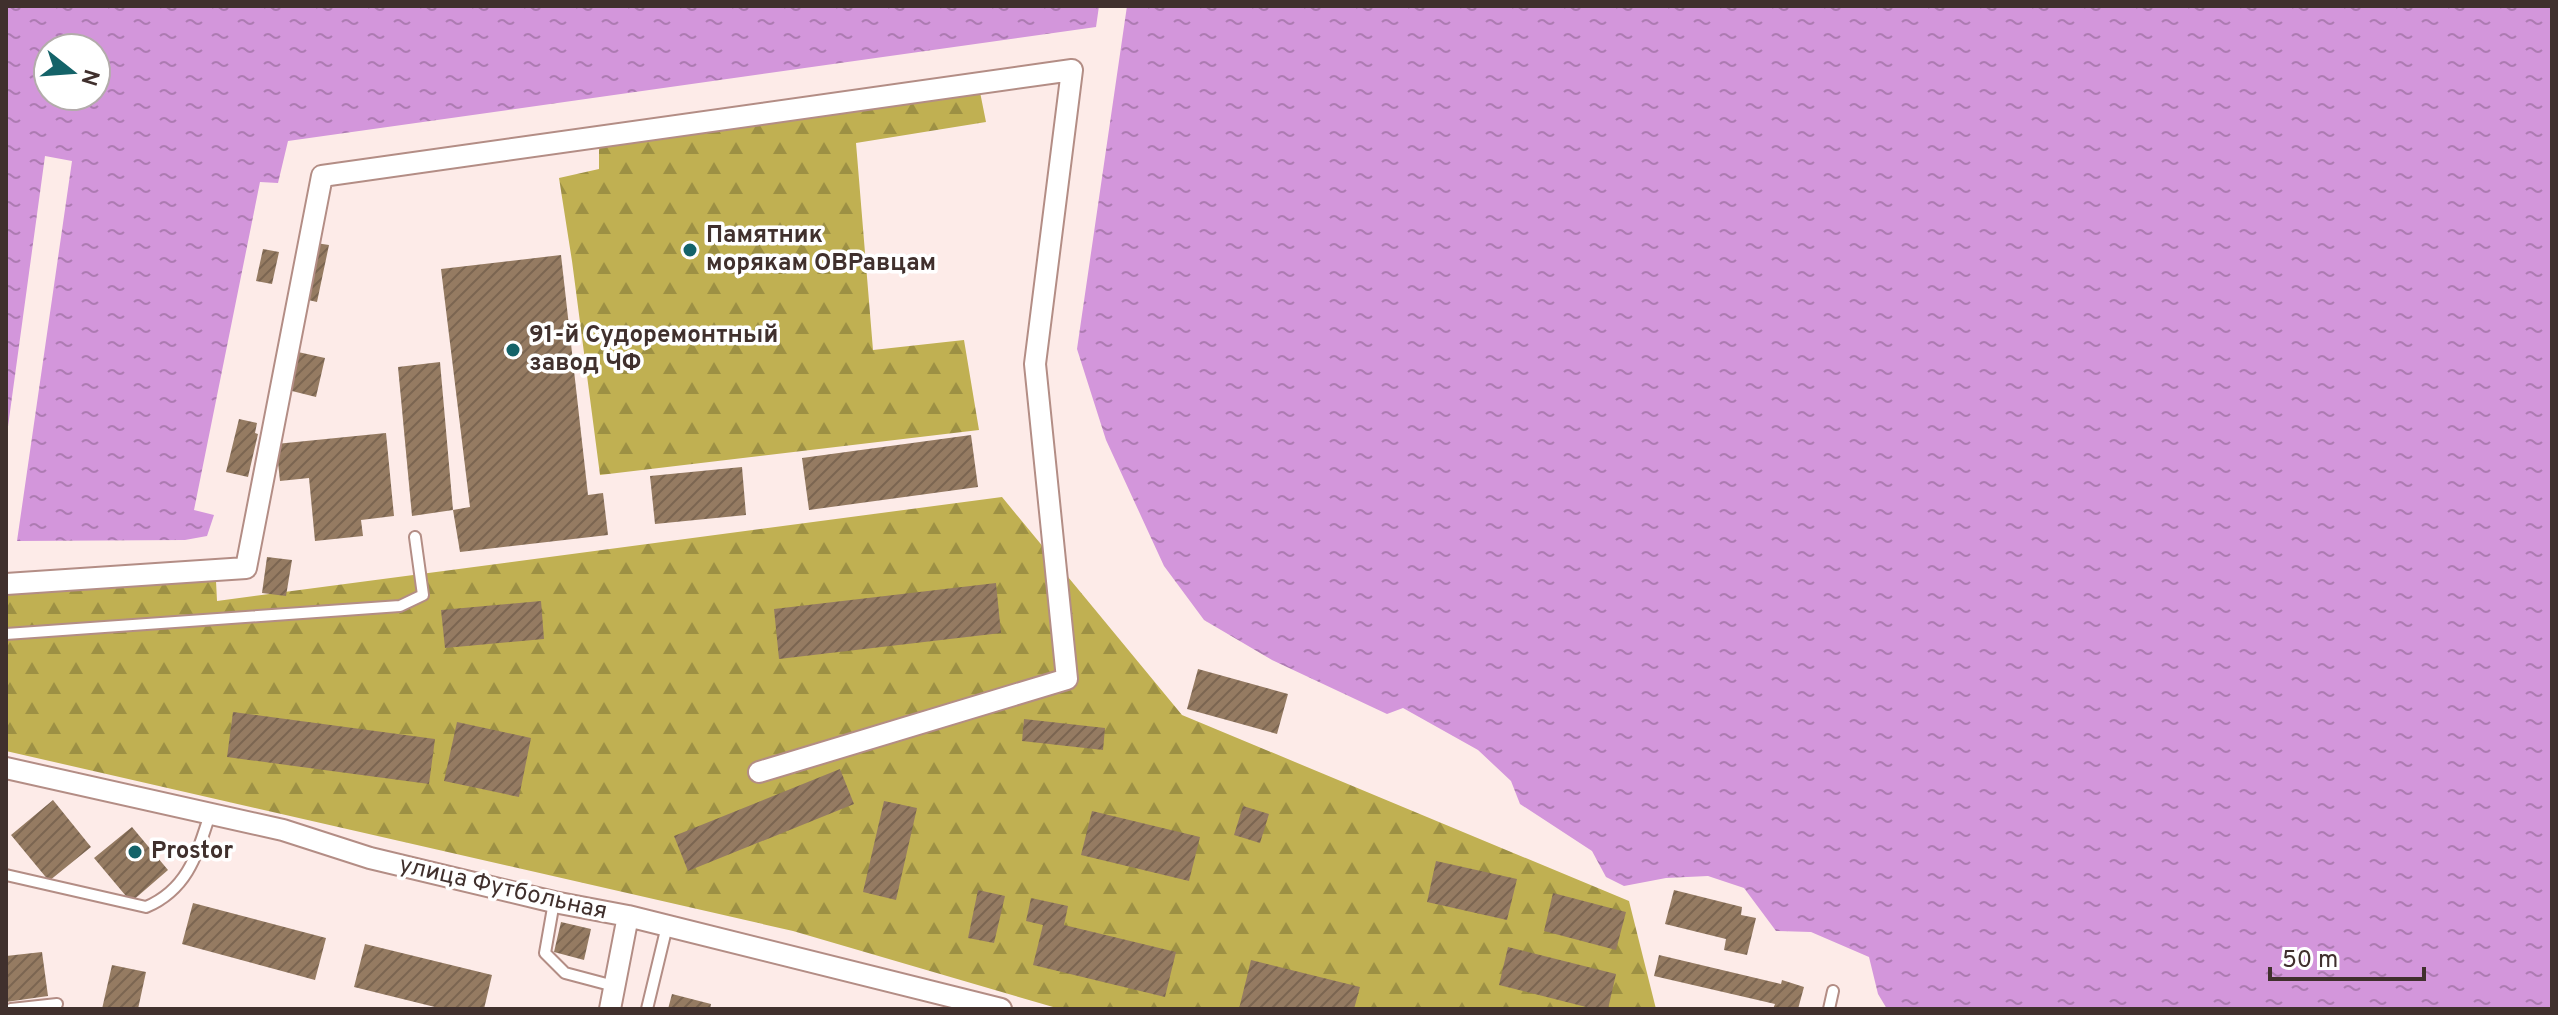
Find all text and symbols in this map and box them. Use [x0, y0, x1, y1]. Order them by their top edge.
north arrow [32, 32, 112, 112]
text: N [74, 66, 104, 89]
place label: Памятник морякам ОВРавцам [706, 221, 936, 279]
marker: Памятник морякам ОВРавцам [681, 241, 699, 259]
place label: 91-й Судоремонтный завод ЧФ [529, 321, 778, 379]
marker: 91-й Судоремонтный завод ЧФ [504, 341, 522, 359]
place label: Prostor [151, 837, 233, 867]
marker: Prostor [126, 843, 144, 861]
street label: улица Футбольная [396, 850, 610, 928]
scale bar [2270, 931, 2424, 981]
text: 50 m [2282, 946, 2338, 976]

